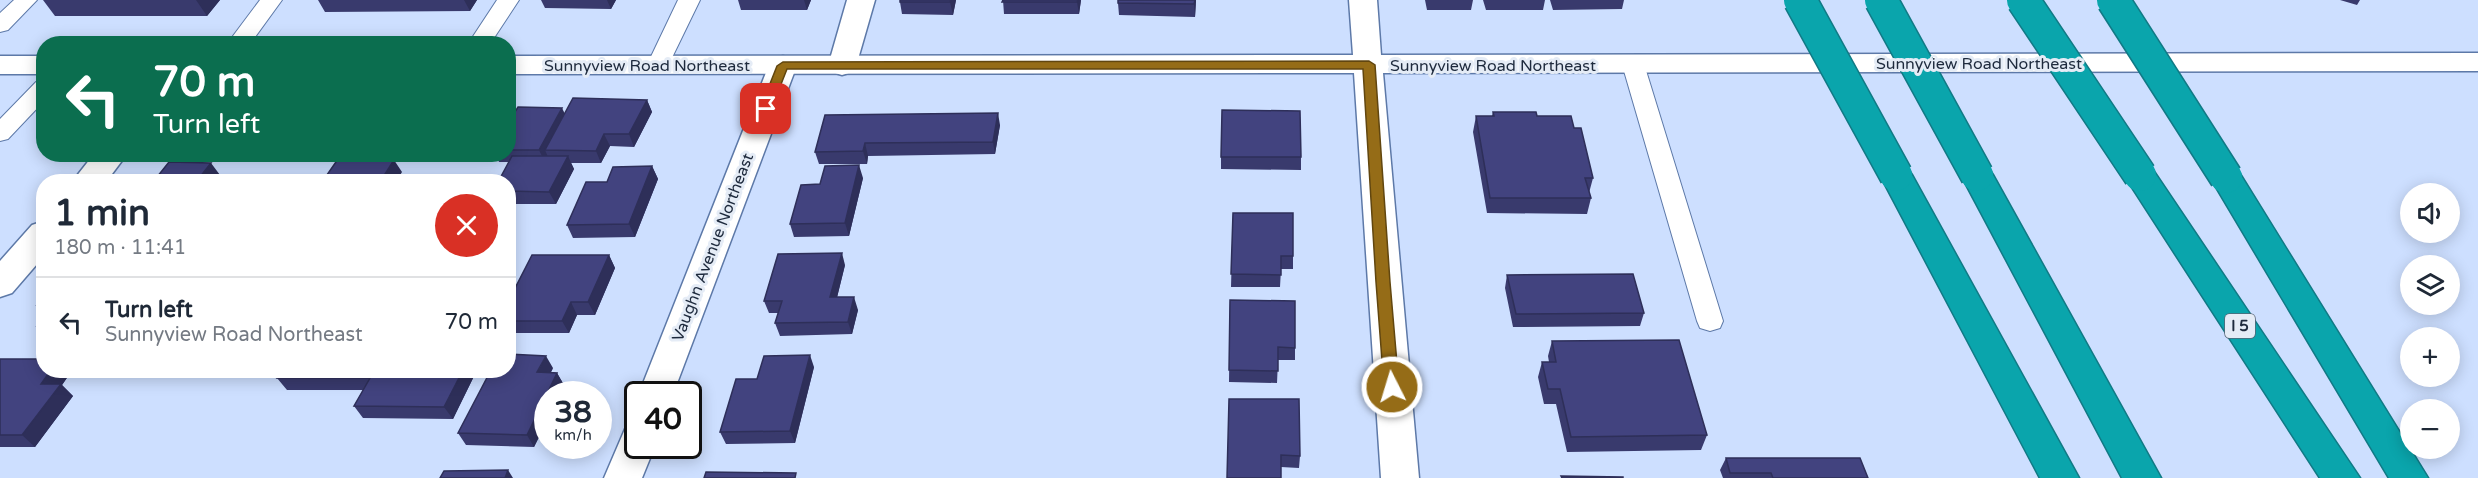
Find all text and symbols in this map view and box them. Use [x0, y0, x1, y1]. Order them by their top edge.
street label: Sunnyview Road Northeast [1876, 54, 2082, 74]
street label: Sunnyview Road Northeast [544, 56, 750, 76]
street label: Sunnyview Road Northeast [1390, 56, 1596, 76]
text: 70 m [153, 57, 255, 108]
icon: left [54, 60, 132, 138]
pin [740, 83, 791, 134]
icon: arrive [749, 92, 782, 125]
text: Turn left [153, 108, 260, 141]
street label: Vaughn Avenue Northeast [668, 150, 758, 344]
map controls [2400, 183, 2460, 459]
button: sound [2400, 183, 2460, 243]
text: 1 min [54, 192, 150, 235]
button: close [435, 194, 498, 257]
text: 180 m · 11:41 [54, 236, 186, 260]
button: layers [2400, 255, 2460, 315]
text: Turn left [105, 297, 193, 323]
icon: left [54, 306, 87, 339]
text: 70 m [444, 309, 498, 335]
road number: I 5 [2225, 314, 2255, 338]
text: Sunnyview Road Northeast [105, 323, 363, 347]
button: + [2400, 327, 2460, 387]
position arrow [1360, 355, 1424, 419]
speed limit sign: 40 [624, 381, 702, 459]
text: 38 [554, 394, 592, 431]
button: − [2400, 399, 2460, 459]
text: km/h [554, 426, 592, 444]

